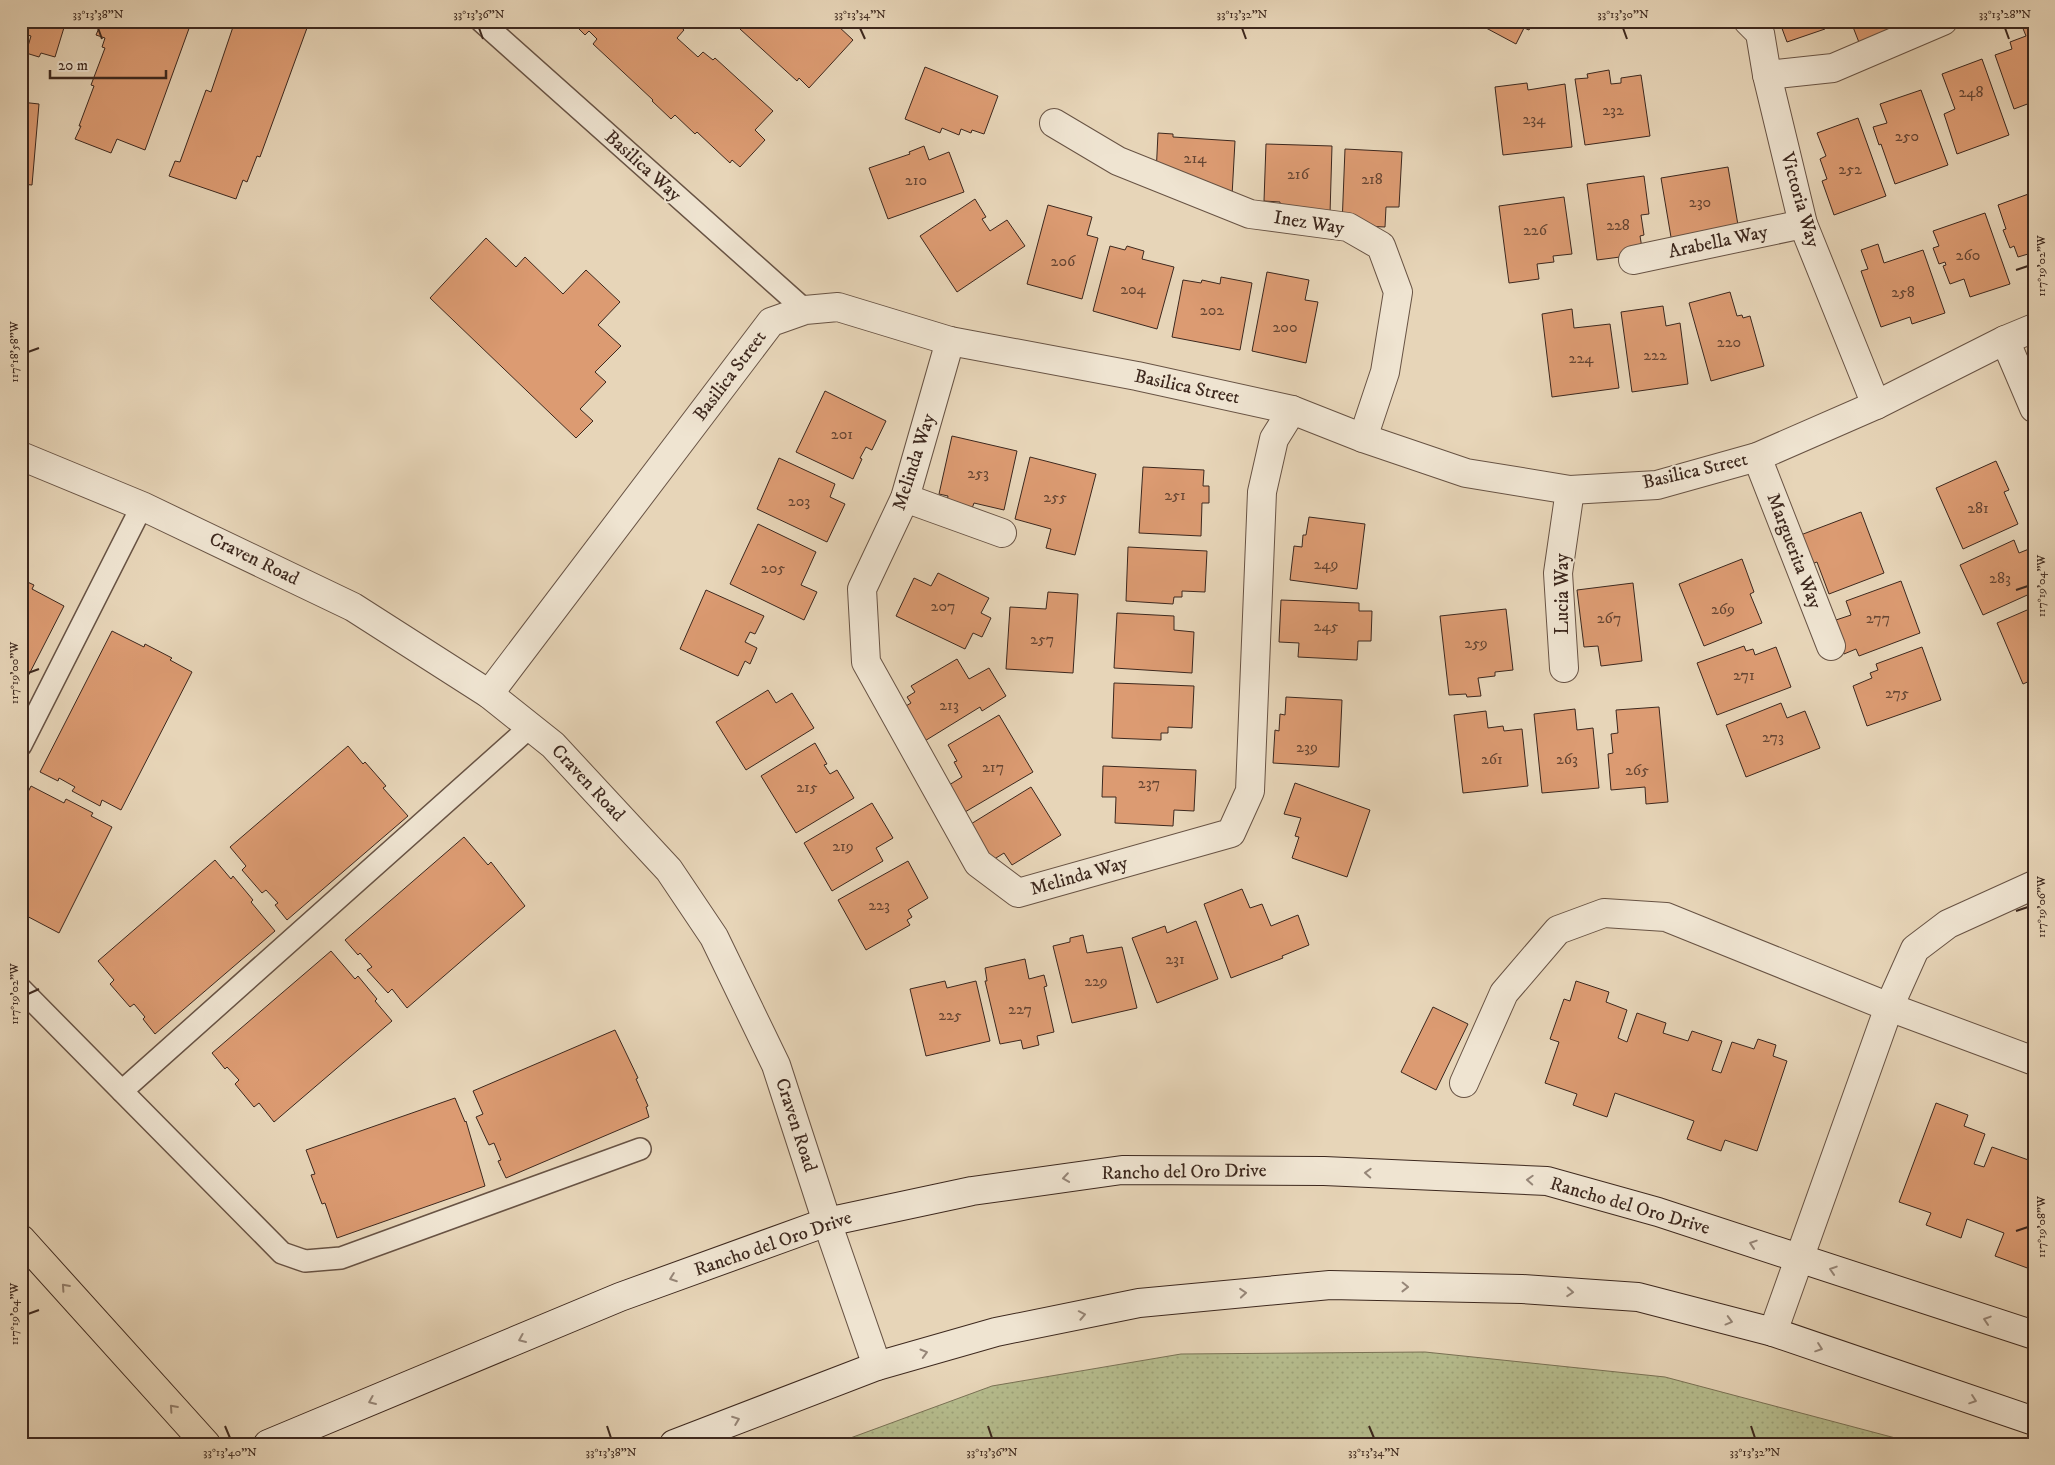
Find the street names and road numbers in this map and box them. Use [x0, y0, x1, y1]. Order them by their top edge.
street label: Basilica Way [600, 125, 687, 207]
street label: Victoria Way [1775, 149, 1825, 251]
street label: Inez Way [1272, 206, 1347, 240]
street label: Arabella Way [1666, 220, 1771, 264]
street label: Basilica Street [689, 326, 771, 426]
street label: Basilica Street [1132, 365, 1242, 409]
street label: Melinda Way [888, 410, 941, 513]
street label: Basilica Street [1640, 448, 1750, 494]
street label: Marguerita Way [1761, 490, 1827, 613]
street label: Craven Road [205, 527, 303, 591]
street label: Lucia Way [1551, 552, 1574, 635]
street label: Craven Road [546, 740, 630, 827]
street label: Melinda Way [1028, 851, 1131, 901]
street label: Craven Road [770, 1075, 822, 1175]
street label: Rancho del Oro Drive [1101, 1159, 1267, 1185]
street label: Rancho del Oro Drive [1547, 1172, 1713, 1240]
street label: Rancho del Oro Drive [691, 1206, 855, 1282]

